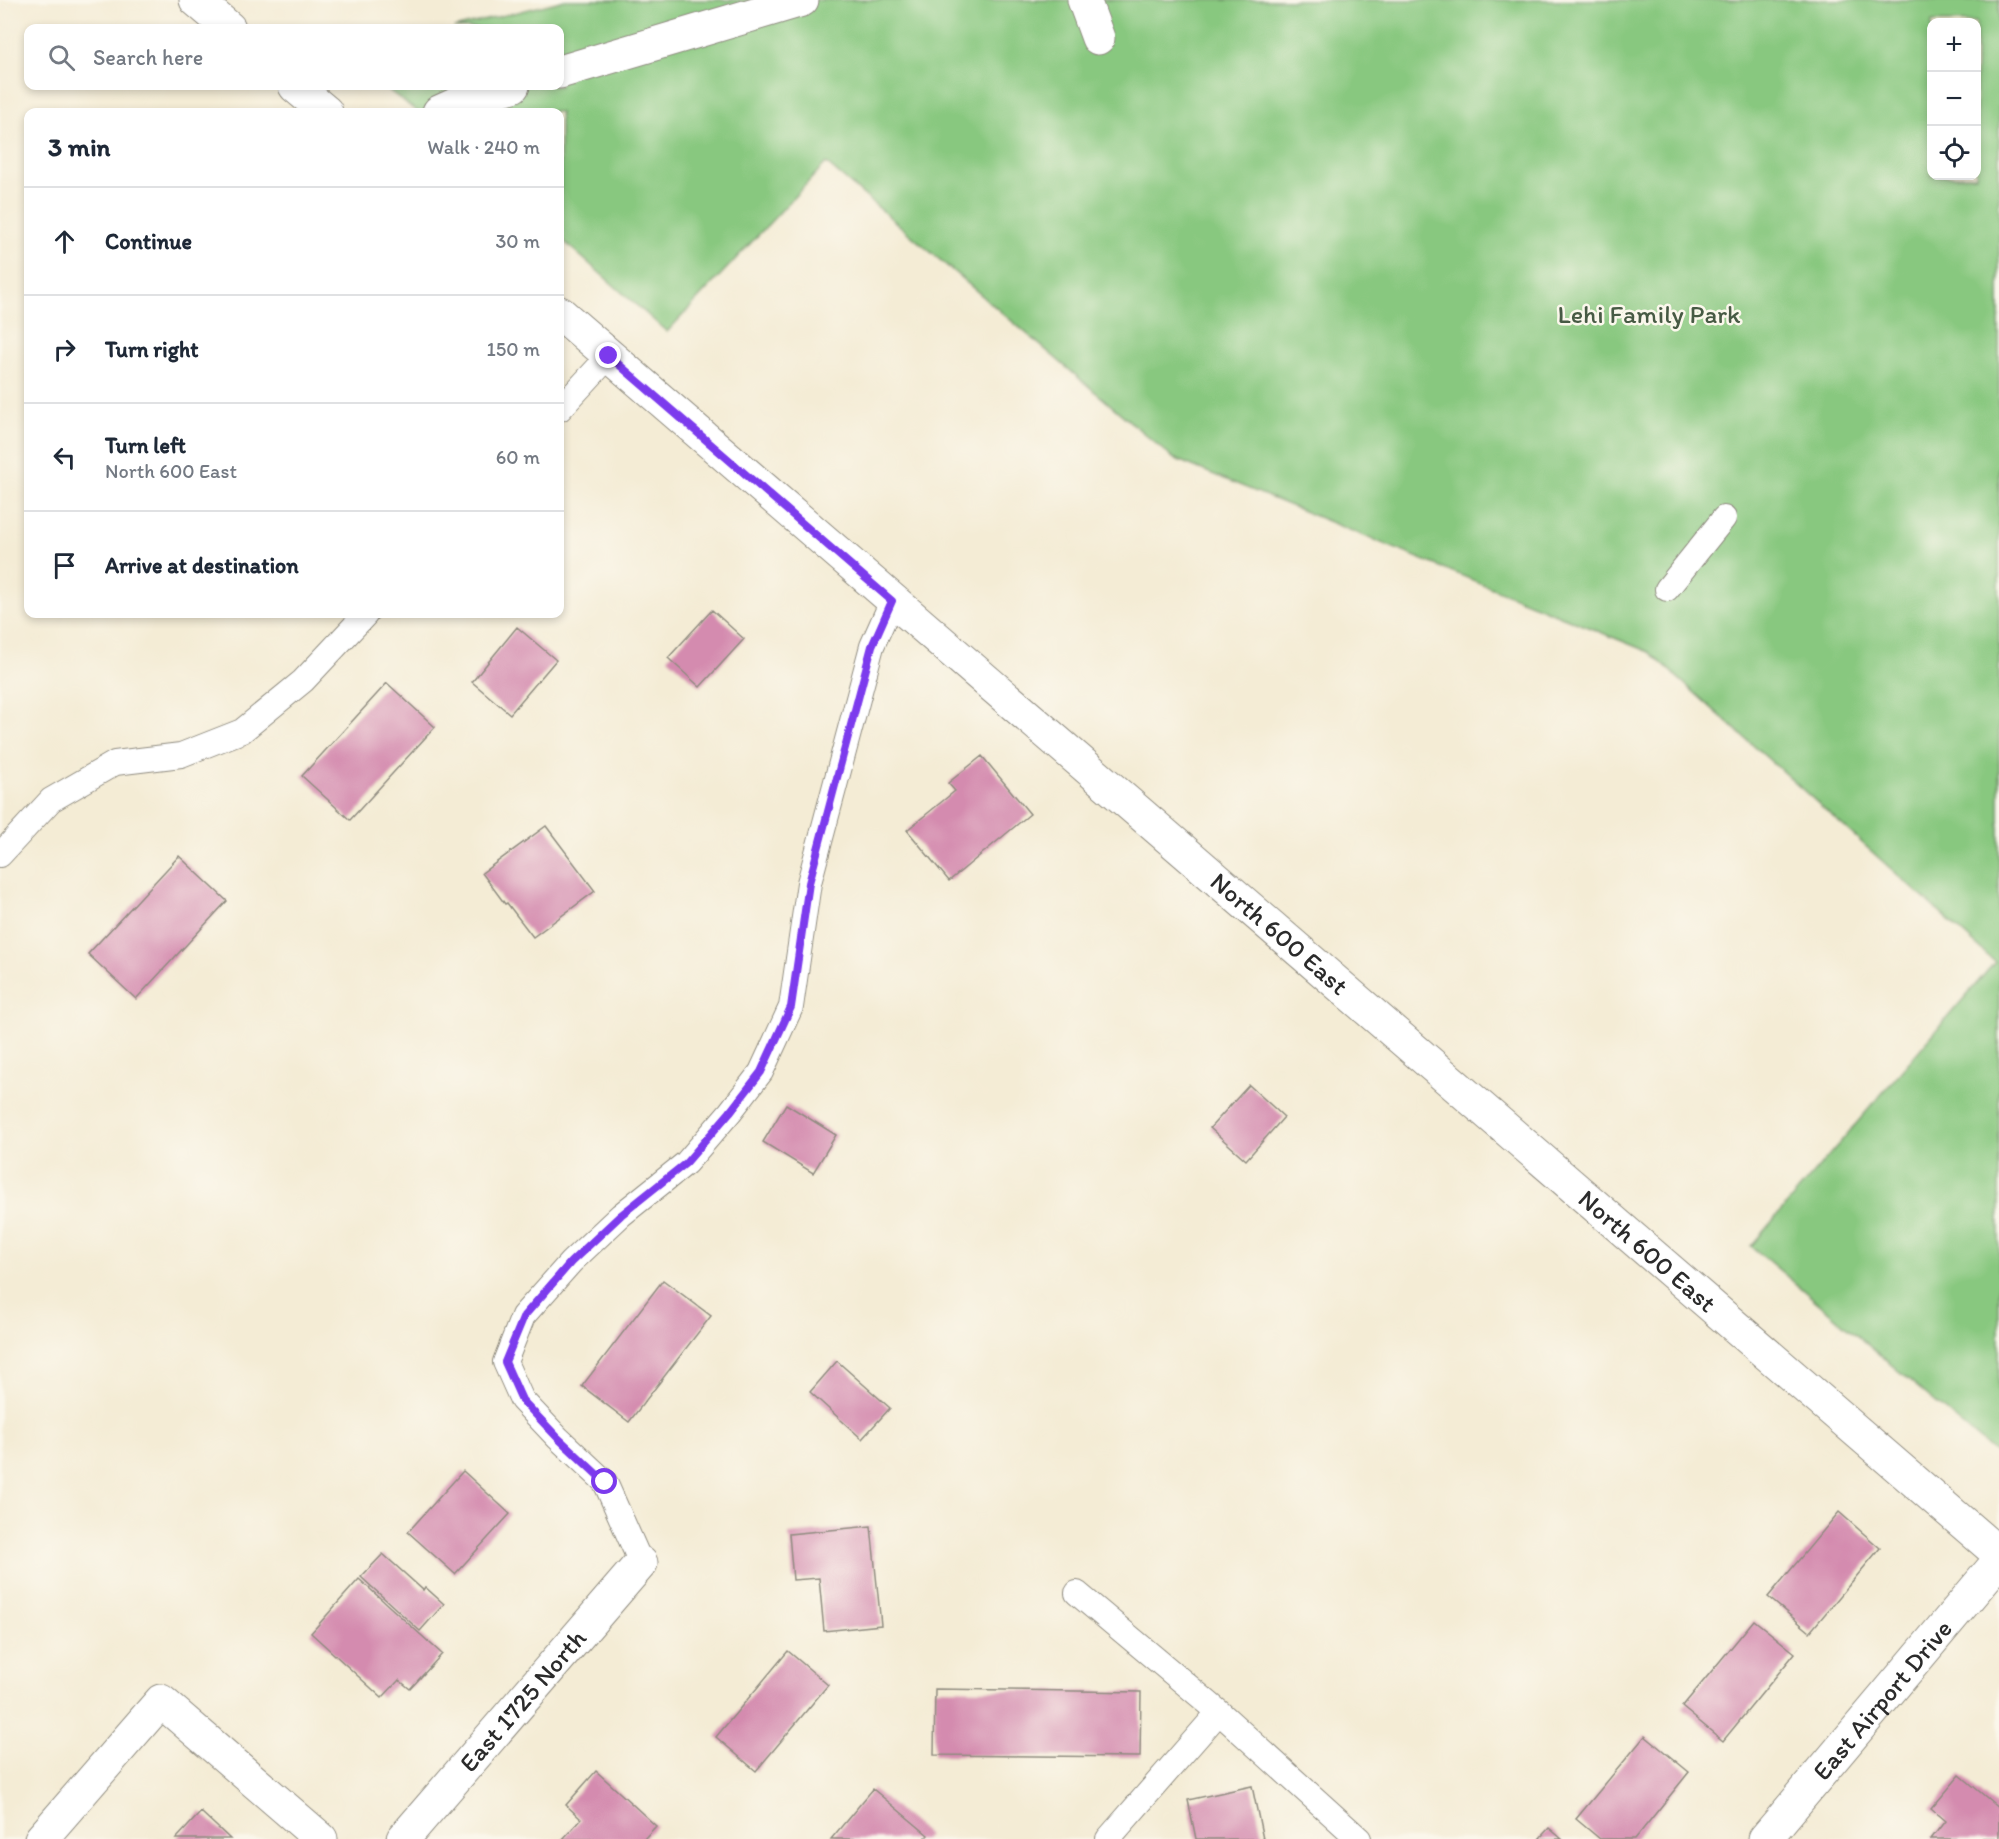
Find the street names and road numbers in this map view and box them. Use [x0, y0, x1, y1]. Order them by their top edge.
street label: North 600 East [1204, 865, 1355, 1002]
street label: North 600 East [1572, 1183, 1723, 1319]
street label: East Airport Drive [1806, 1613, 1959, 1786]
street label: East 1725 North [452, 1622, 593, 1778]

